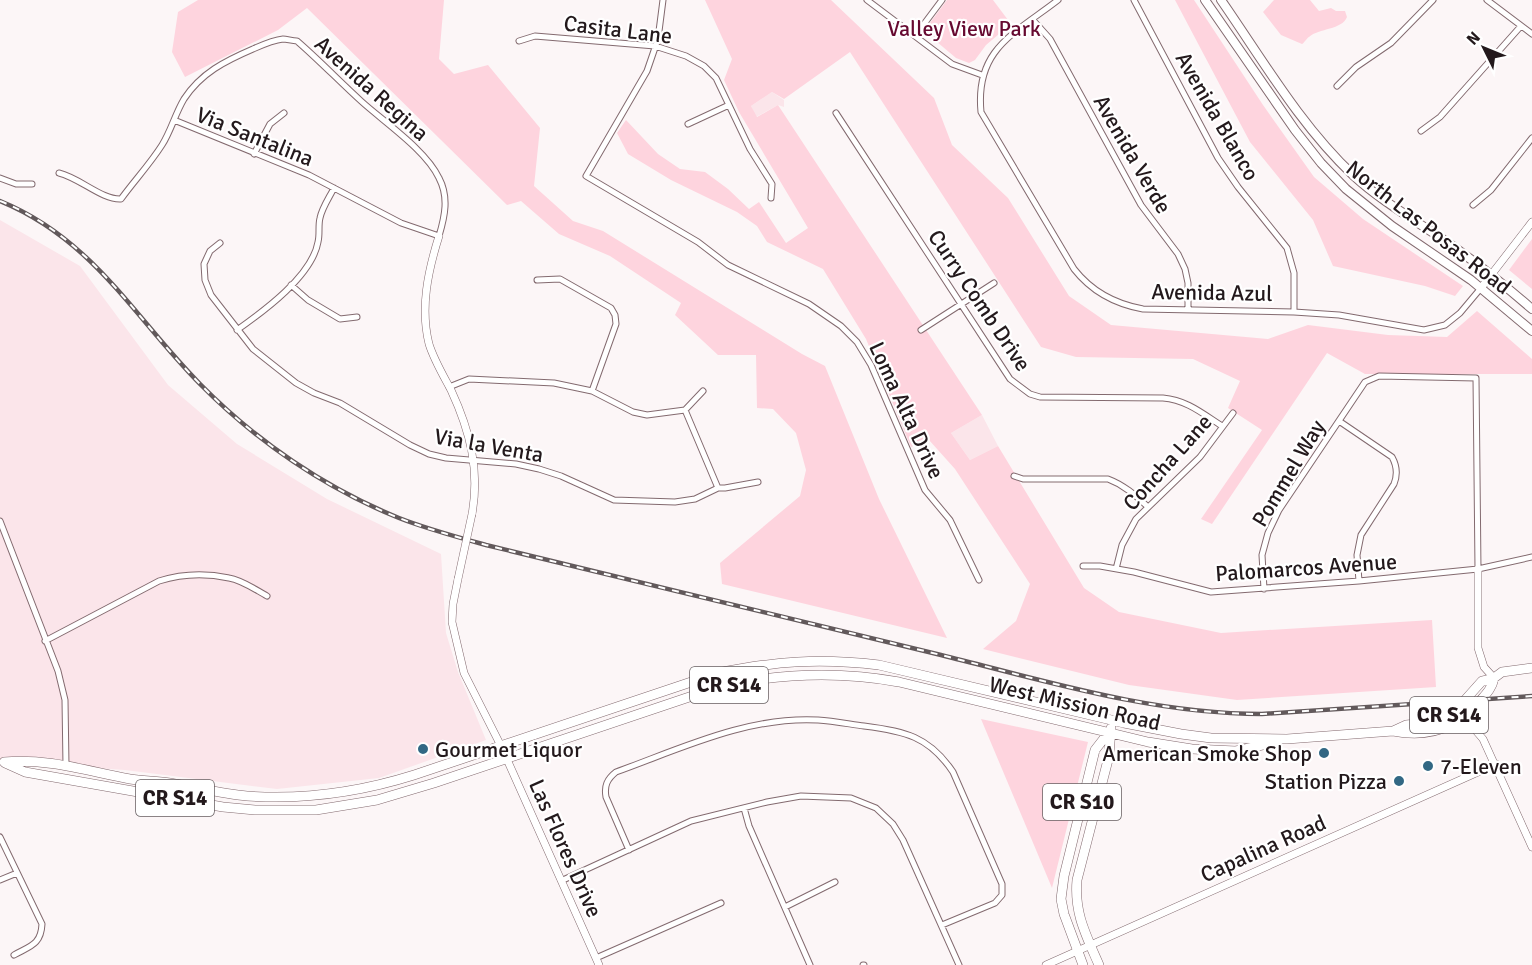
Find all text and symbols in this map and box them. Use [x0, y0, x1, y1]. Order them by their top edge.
street label: Casita Lane [562, 9, 674, 50]
park label: Valley View Park [887, 15, 1041, 42]
north arrow [1454, 18, 1514, 78]
text: N [1463, 28, 1485, 49]
street label: Avenida Regina [309, 30, 434, 147]
street label: Avenida Blanco [1170, 47, 1265, 185]
street label: Avenida Verde [1088, 90, 1177, 218]
street label: Via Santalina [192, 101, 317, 172]
street label: North Las Posas Road [1341, 155, 1517, 300]
street label: Curry Comb Drive [922, 224, 1037, 376]
street label: Avenida Azul [1151, 278, 1273, 307]
street label: Loma Alta Drive [863, 337, 950, 483]
street label: Concha Lane [1117, 409, 1218, 516]
street label: Pommel Way [1246, 414, 1331, 532]
street label: Via la Venta [432, 423, 546, 468]
street label: Palomarcos Avenue [1214, 548, 1398, 587]
road number: CR S14 [690, 667, 768, 703]
street label: West Mission Road [986, 671, 1163, 736]
road number: CR S14 [1410, 697, 1488, 733]
place label: Gourmet Liquor [435, 736, 582, 763]
place label: American Smoke Shop [1102, 740, 1312, 767]
marker: Gourmet Liquor [416, 742, 430, 756]
marker: American Smoke Shop [1317, 746, 1331, 760]
place label: 7-Eleven [1440, 753, 1522, 780]
marker: 7-Eleven [1421, 759, 1435, 773]
place label: Station Pizza [1265, 768, 1387, 795]
marker: Station Pizza [1392, 774, 1406, 788]
street label: Las Flores Drive [523, 775, 608, 921]
road number: CR S14 [136, 780, 214, 816]
road number: CR S10 [1043, 784, 1121, 820]
street label: Capalina Road [1196, 809, 1330, 888]

